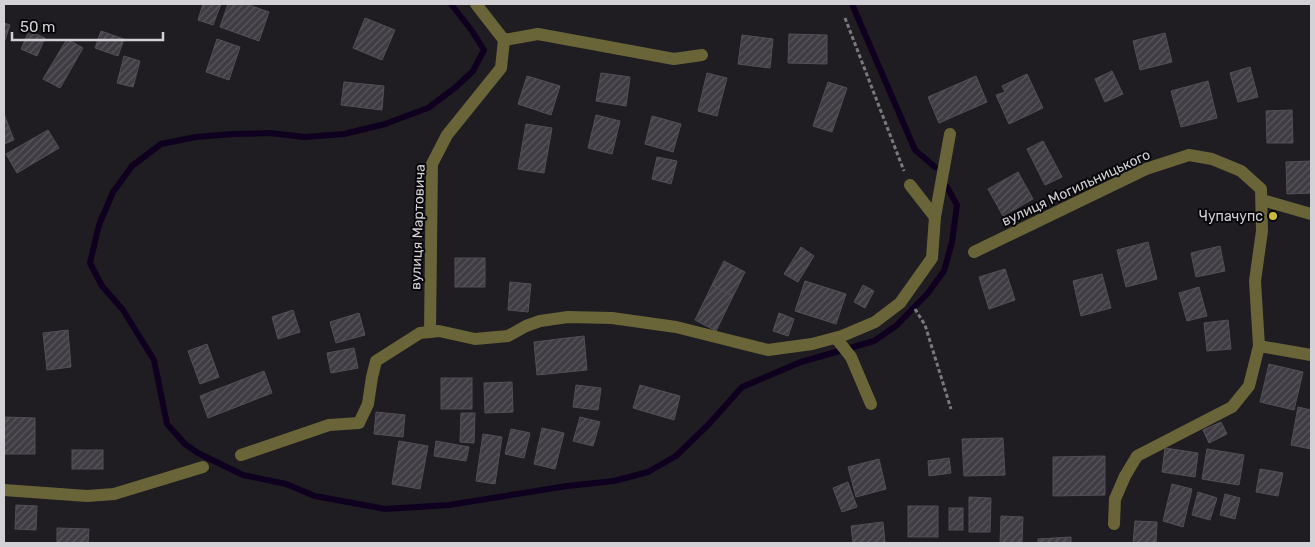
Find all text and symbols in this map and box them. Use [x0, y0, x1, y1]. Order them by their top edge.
scale bar [12, 10, 164, 42]
text: 50 m [20, 18, 55, 36]
street label: вулиця Могильницького [999, 146, 1153, 230]
street label: вулиця Мартовича [407, 164, 429, 290]
place label: Чупачупс [1199, 208, 1263, 225]
marker: Чупачупс [1267, 210, 1279, 222]

